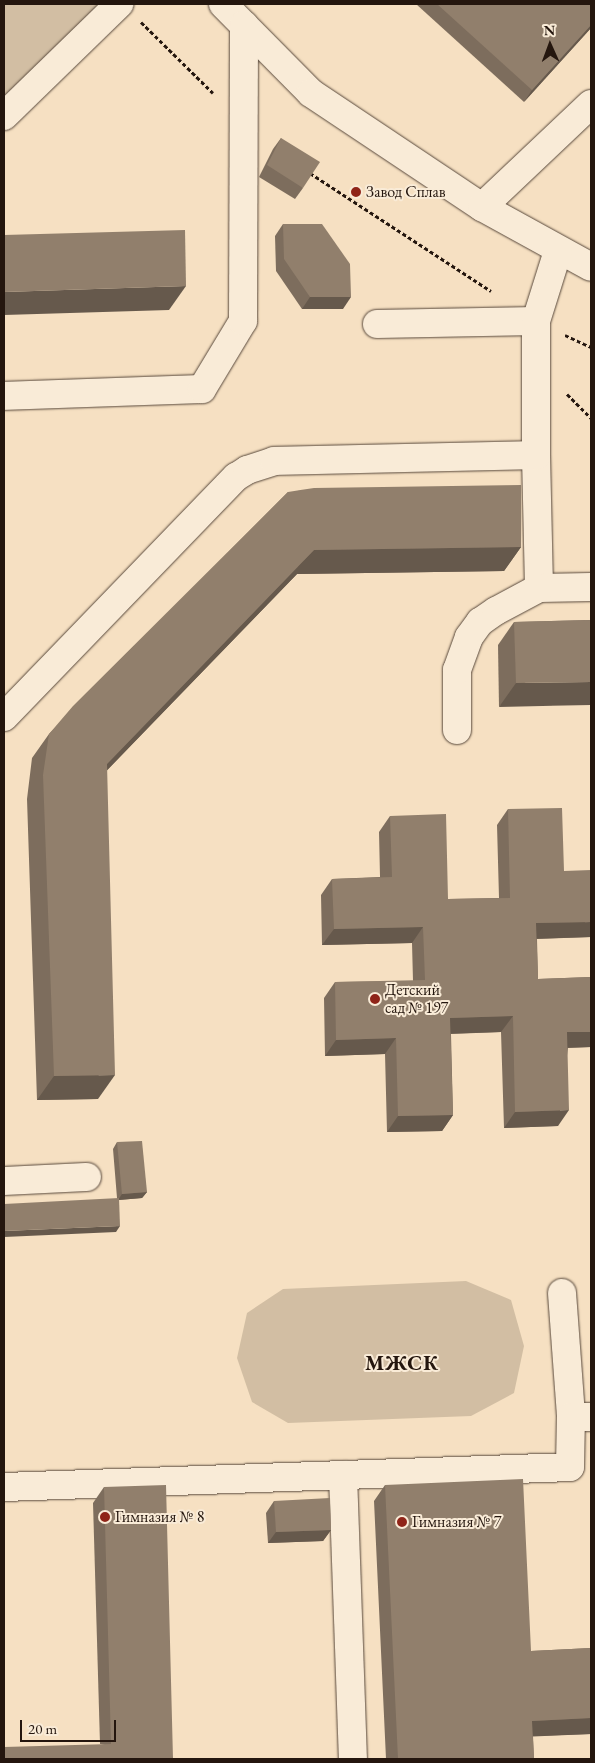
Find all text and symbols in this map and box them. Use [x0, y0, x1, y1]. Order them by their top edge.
north arrow [525, 20, 575, 70]
text: N [543, 21, 555, 39]
place label: Завод Сплав [366, 182, 446, 202]
marker: Завод Сплав [350, 186, 362, 198]
place label: Детский сад № 197 [385, 980, 448, 1018]
marker: Детский сад № 197 [369, 993, 381, 1005]
district label: МЖСК [364, 1350, 440, 1376]
place label: Гимназия № 8 [115, 1507, 204, 1527]
marker: Гимназия № 8 [99, 1511, 111, 1523]
place label: Гимназия № 7 [412, 1512, 501, 1532]
marker: Гимназия № 7 [396, 1516, 408, 1528]
scale bar [22, 1710, 119, 1742]
text: 20 m [28, 1719, 57, 1738]

